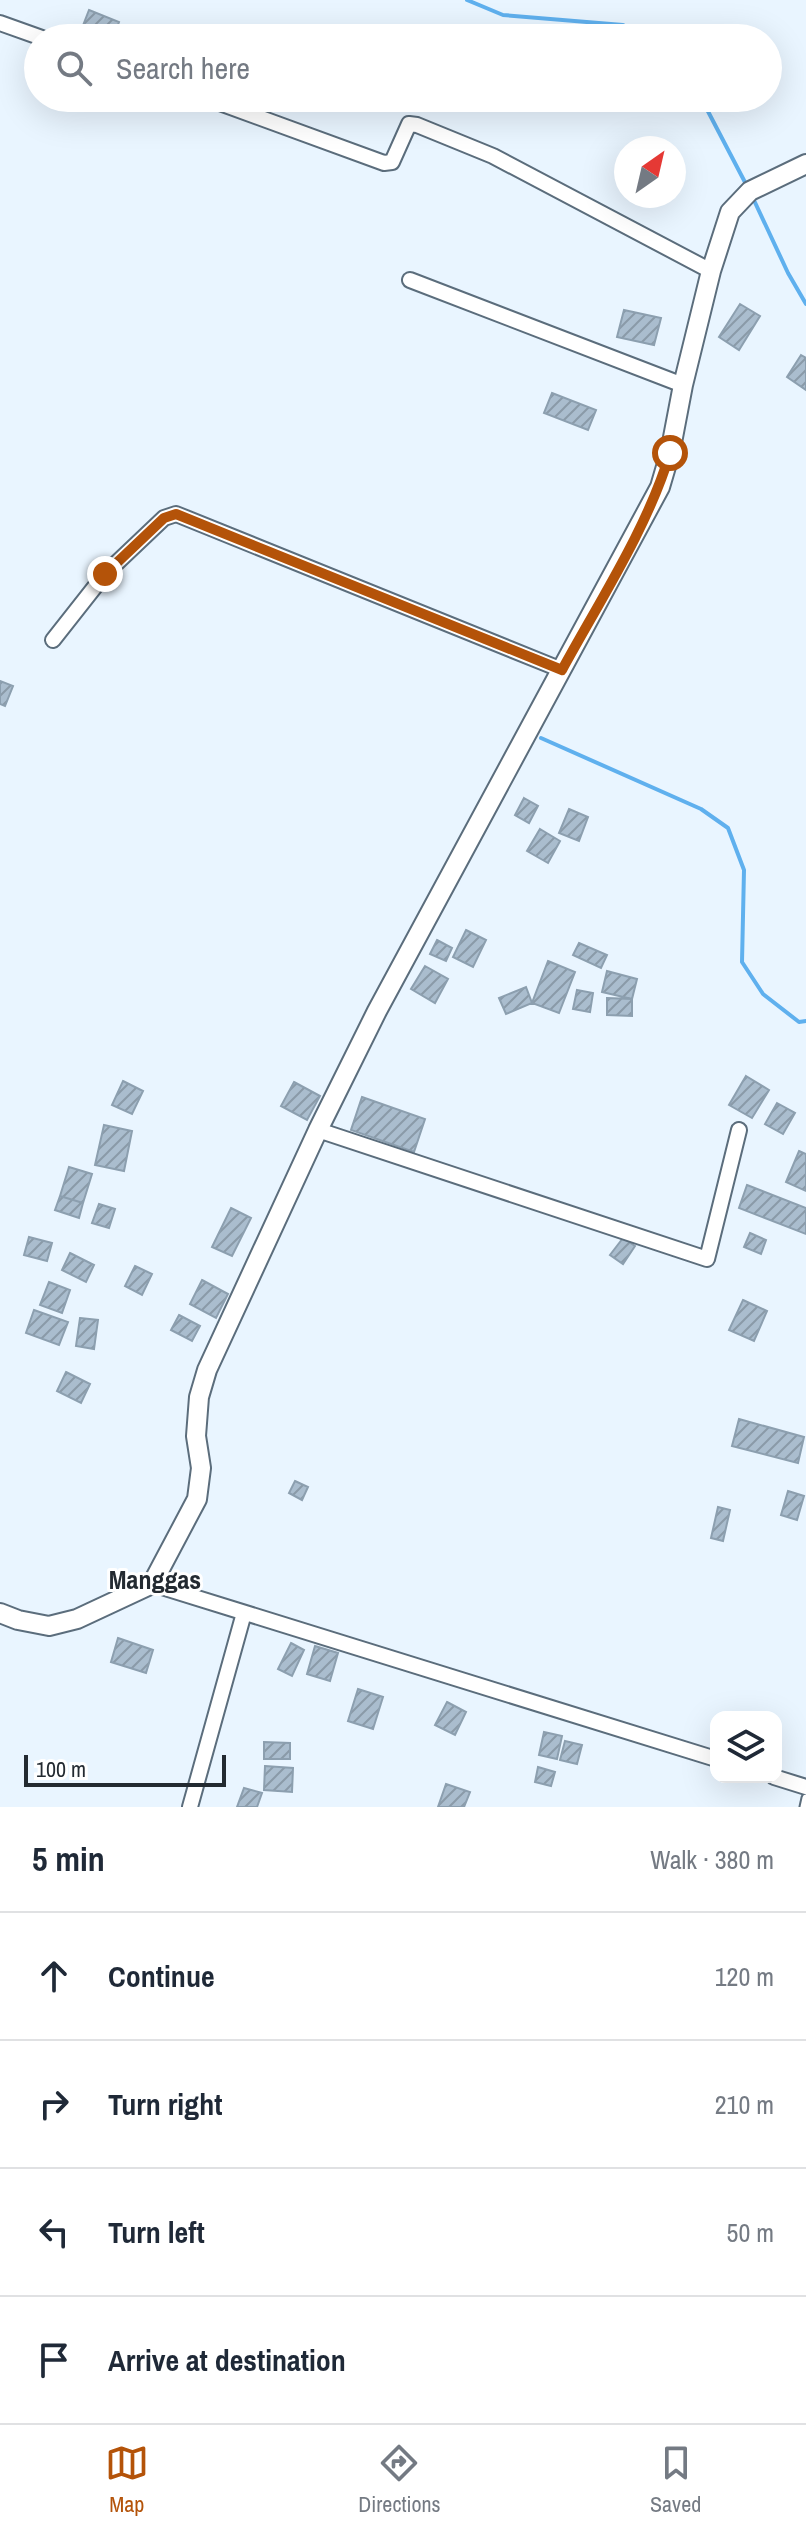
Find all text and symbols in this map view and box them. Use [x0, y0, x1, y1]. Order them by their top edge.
search box [24, 24, 782, 112]
icon: search [52, 46, 96, 90]
text: Search here [116, 48, 250, 88]
north arrow [614, 136, 686, 208]
route start [652, 435, 688, 471]
route end [87, 556, 123, 592]
district label: Manggas [109, 1562, 201, 1597]
map controls [710, 1711, 782, 1783]
button: layers [710, 1711, 782, 1783]
scale bar [24, 1751, 226, 1787]
text: 100 m [36, 1754, 86, 1784]
text: 5 min [32, 1836, 105, 1882]
text: Walk · 380 m [650, 1842, 774, 1877]
icon: ahead [32, 1954, 76, 1998]
text: Continue [108, 1956, 215, 1996]
text: 120 m [715, 1959, 774, 1994]
icon: right [32, 2082, 76, 2126]
text: Turn right [108, 2084, 222, 2124]
text: 210 m [715, 2087, 774, 2122]
icon: left [32, 2210, 76, 2254]
text: Turn left [108, 2212, 205, 2252]
text: 50 m [727, 2215, 774, 2250]
icon: arrive [32, 2338, 76, 2382]
text: Arrive at destination [108, 2340, 346, 2380]
tab: Map [105, 2441, 149, 2519]
tab: Directions [358, 2441, 441, 2519]
tab: Saved [650, 2441, 701, 2519]

